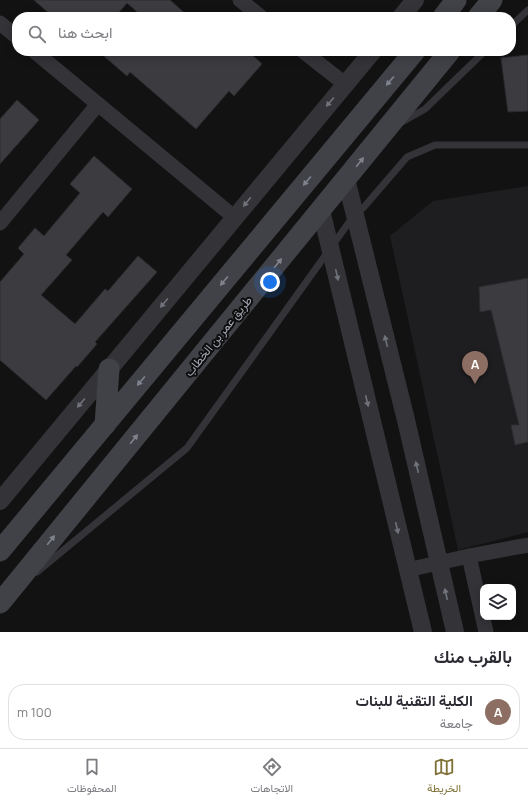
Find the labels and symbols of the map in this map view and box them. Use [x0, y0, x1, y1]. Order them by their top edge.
one-way arrow [386, 76, 395, 86]
one-way arrow [325, 97, 334, 108]
one-way arrow [356, 157, 365, 167]
one-way arrow [303, 176, 312, 187]
one-way arrow [242, 197, 251, 208]
one-way arrow [274, 257, 282, 268]
one-way arrow [334, 269, 340, 281]
your location [260, 272, 280, 292]
one-way arrow [220, 276, 229, 287]
street label: طريق عمر بن الخطاب [180, 292, 256, 380]
one-way arrow [159, 297, 168, 308]
one-way arrow [383, 335, 389, 347]
pin: A [462, 351, 488, 384]
one-way arrow [137, 376, 146, 387]
one-way arrow [364, 396, 370, 408]
one-way arrow [77, 398, 86, 408]
one-way arrow [129, 434, 138, 445]
one-way arrow [414, 461, 420, 473]
one-way arrow [395, 522, 401, 534]
one-way arrow [47, 534, 56, 545]
one-way arrow [443, 588, 449, 600]

